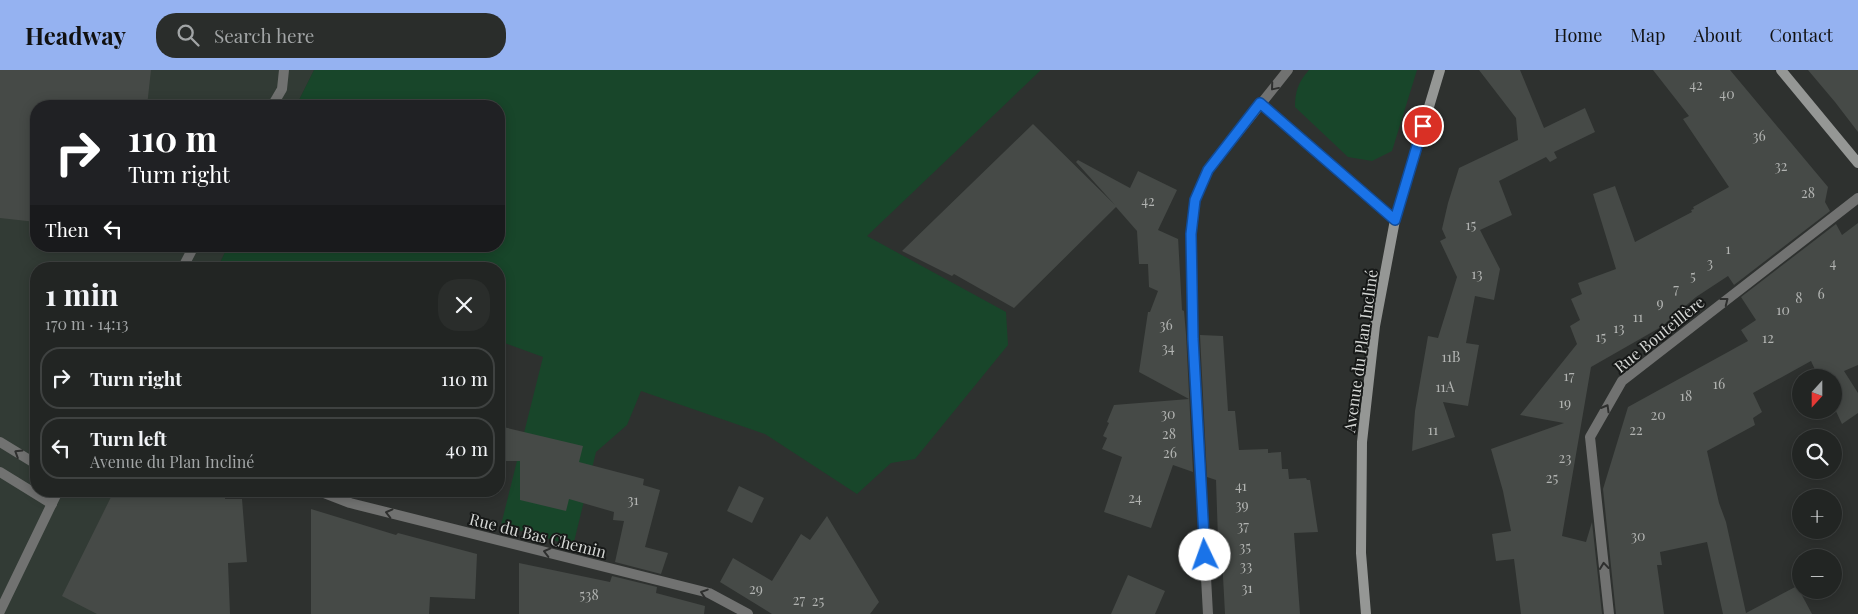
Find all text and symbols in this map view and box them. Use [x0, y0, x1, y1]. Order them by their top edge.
search box [156, 13, 506, 58]
text: Headway [25, 19, 126, 51]
icon: search [174, 21, 202, 49]
text: Search here [214, 22, 314, 48]
text: Home [1554, 23, 1602, 47]
text: Map [1630, 23, 1665, 47]
text: About [1693, 23, 1742, 47]
text: Contact [1770, 23, 1833, 47]
house number: 42 [1689, 75, 1703, 94]
one-way arrow [1271, 81, 1280, 90]
house number: 40 [1719, 84, 1735, 103]
pin [1402, 105, 1444, 147]
icon: arrive [1409, 112, 1437, 140]
text: 110 m [128, 114, 217, 161]
icon: right [45, 120, 110, 185]
house number: 36 [1752, 126, 1766, 145]
house number: 32 [1774, 156, 1788, 175]
text: Turn right [128, 159, 230, 189]
house number: 28 [1801, 183, 1815, 202]
house number: 42 [1141, 191, 1155, 210]
icon: left [99, 215, 127, 243]
house number: 15 [1466, 215, 1477, 234]
text: Then [45, 216, 89, 242]
house number: 1 [1725, 239, 1731, 258]
house number: 3 [1707, 253, 1713, 272]
house number: 4 [1830, 253, 1837, 272]
house number: 13 [1471, 264, 1483, 283]
house number: 5 [1690, 266, 1696, 285]
street label: Avenue du Plan Incliné [1338, 268, 1382, 435]
text: 1 min [45, 274, 119, 314]
button: close [438, 279, 490, 331]
house number: 7 [1673, 279, 1679, 298]
house number: 6 [1817, 284, 1825, 303]
house number: 8 [1795, 288, 1803, 307]
street label: Rue Bouteillère [1610, 291, 1708, 377]
house number: 9 [1656, 293, 1664, 312]
one-way arrow [1719, 298, 1728, 306]
house number: 10 [1776, 300, 1790, 319]
house number: 11 [1633, 307, 1643, 326]
text: 170 m · 14:13 [45, 313, 128, 334]
house number: 36 [1159, 315, 1173, 334]
house number: 13 [1613, 318, 1625, 337]
house number: 15 [1596, 327, 1607, 346]
house number: 12 [1762, 328, 1774, 347]
house number: 34 [1161, 338, 1175, 357]
house number: 11B [1441, 347, 1461, 366]
icon: right [47, 364, 75, 392]
text: Turn right [90, 365, 182, 391]
text: 110 m [441, 365, 488, 391]
house number: 17 [1564, 366, 1575, 385]
north arrow [1792, 369, 1842, 419]
map controls [1792, 369, 1842, 599]
house number: 16 [1713, 374, 1725, 393]
house number: 11A [1435, 377, 1455, 396]
house number: 18 [1680, 386, 1692, 405]
house number: 19 [1559, 393, 1571, 412]
house number: 30 [1161, 404, 1175, 423]
one-way arrow [1600, 405, 1610, 414]
house number: 20 [1650, 405, 1666, 424]
house number: 11 [1428, 420, 1438, 439]
house number: 22 [1629, 420, 1643, 439]
house number: 28 [1162, 424, 1176, 443]
text: Turn left [90, 425, 167, 451]
button: search [1792, 429, 1842, 479]
icon: left [47, 434, 75, 462]
text: 40 m [446, 435, 488, 461]
house number: 26 [1163, 443, 1177, 462]
house number: 23 [1558, 448, 1572, 467]
one-way arrow [15, 449, 24, 459]
text: Avenue du Plan Incliné [90, 451, 254, 472]
house number: 25 [1546, 468, 1558, 487]
house number: 41 [1235, 476, 1247, 495]
house number: 24 [1128, 488, 1142, 507]
button: + [1792, 489, 1842, 539]
house number: 31 [627, 490, 639, 509]
house number: 39 [1235, 495, 1249, 514]
one-way arrow [385, 508, 394, 519]
street label: Rue du Bas Chemin [467, 508, 609, 562]
house number: 37 [1237, 516, 1249, 535]
house number: 30 [1631, 526, 1645, 545]
position arrow [1178, 528, 1230, 580]
house number: 35 [1239, 537, 1251, 556]
one-way arrow [542, 547, 551, 558]
button: − [1792, 549, 1842, 599]
house number: 33 [1240, 556, 1252, 575]
one-way arrow [1599, 561, 1610, 569]
house number: 31 [1241, 578, 1253, 597]
house number: 29 [749, 579, 763, 598]
house number: 538 [579, 585, 599, 604]
one-way arrow [700, 588, 709, 598]
house number: 27 [793, 590, 806, 609]
house number: 25 [812, 591, 824, 610]

